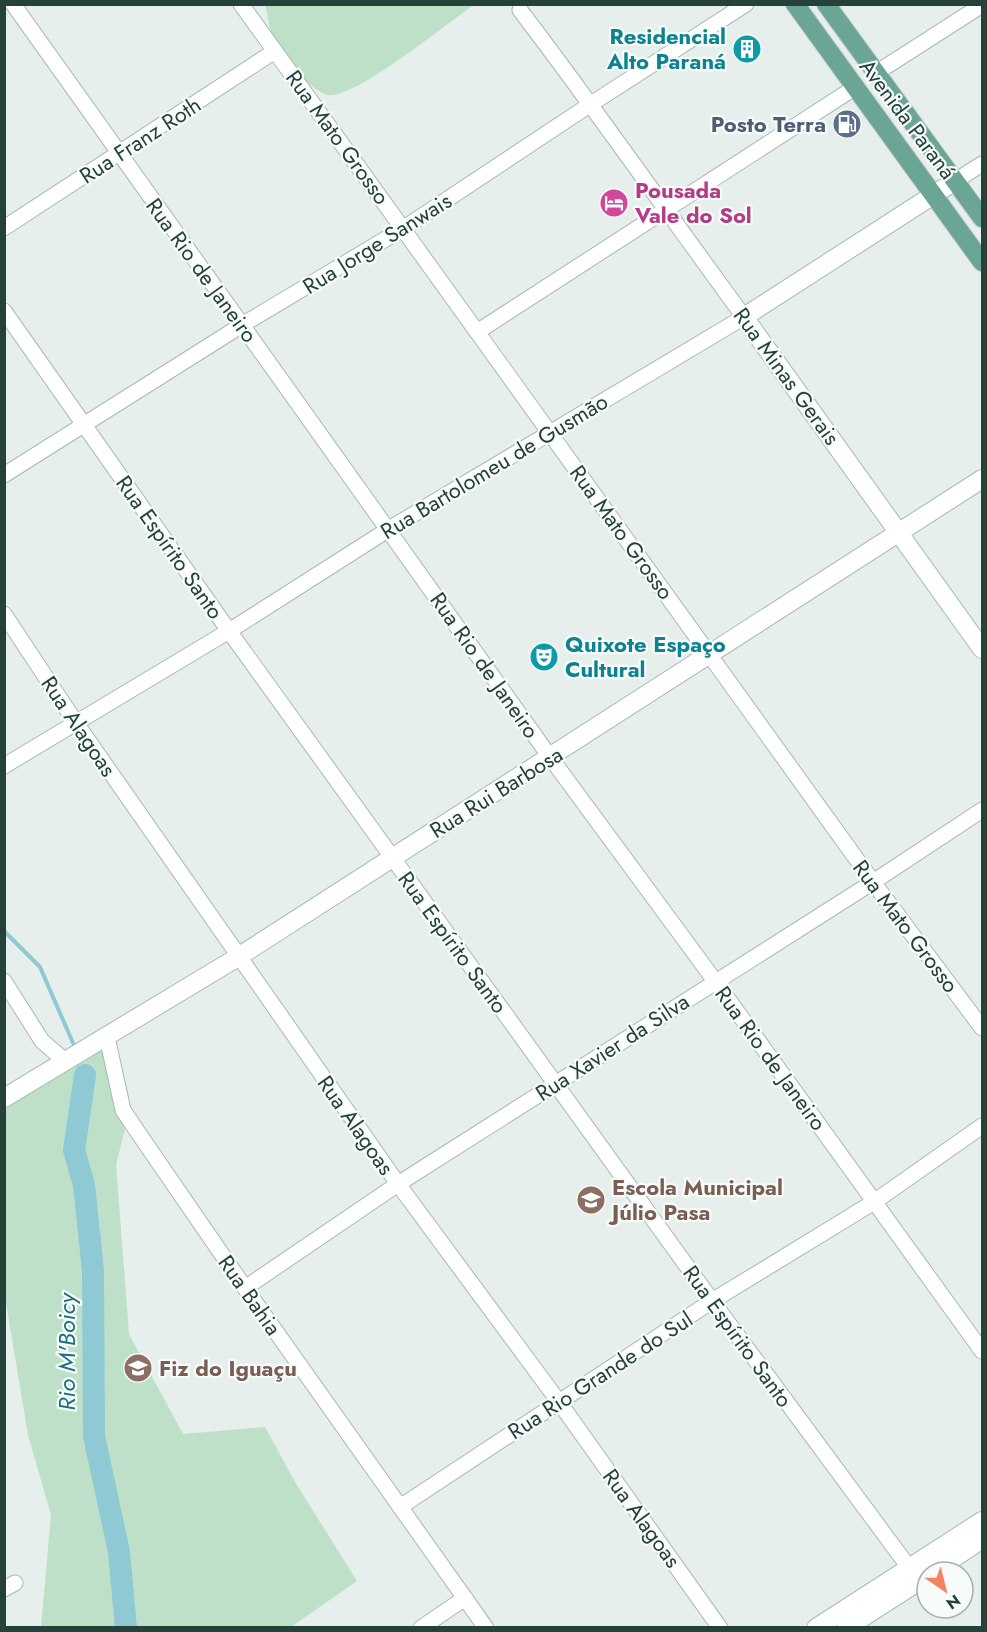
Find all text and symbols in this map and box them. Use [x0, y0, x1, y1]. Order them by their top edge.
place label: Residencial Alto Paraná [606, 20, 726, 77]
building icon: Residencial Alto Paraná [731, 33, 763, 65]
street label: Avenida Paraná [852, 52, 964, 186]
street label: Rua Mato Grosso [278, 63, 398, 211]
street label: Rua Franz Roth [73, 89, 207, 191]
place label: Posto Terra [711, 108, 826, 140]
fuel station icon: Posto Terra [831, 108, 863, 140]
place label: Pousada Vale do Sol [634, 174, 752, 231]
street label: Rua Jorge Sanwais [296, 184, 458, 302]
hotel icon: Pousada Vale do Sol [598, 187, 630, 219]
street label: Rua Rio de Janeiro [139, 191, 265, 349]
street label: Rua Minas Gerais [726, 301, 848, 452]
street label: Rua Bartolomeu de Gusmão [374, 385, 614, 547]
street label: Rua Mato Grosso [562, 458, 682, 606]
street label: Rua Espírito Santo [108, 469, 232, 625]
street label: Rua Rio de Janeiro [423, 585, 547, 745]
place label: Quixote Espaço Cultural [565, 628, 726, 685]
theatre icon: Quixote Espaço Cultural [528, 641, 560, 673]
street label: Rua Alagoas [34, 669, 125, 783]
street label: Rua Rui Barbosa [423, 738, 569, 846]
street label: Rua Mato Grosso [845, 853, 967, 999]
street label: Rua Espírito Santo [390, 864, 516, 1020]
street label: Rua Rio de Janeiro [708, 979, 834, 1137]
street label: Rua Xavier da Silva [529, 985, 695, 1109]
street label: Rua Alagoas [310, 1069, 402, 1181]
place label: Escola Municipal Júlio Pasa [608, 1171, 783, 1228]
school or university icon: Escola Municipal Júlio Pasa [575, 1184, 607, 1216]
street label: Rua Bahia [211, 1248, 289, 1342]
street label: Rua Espírito Santo [675, 1258, 801, 1414]
water label: Rio M'Boicy [49, 1291, 84, 1411]
street label: Rua Rio Grande do Sul [501, 1303, 699, 1447]
school or university icon: Fiz do Iguaçu [122, 1352, 154, 1384]
place label: Fiz do Iguaçu [159, 1352, 297, 1384]
street label: Rua Alagoas [595, 1462, 689, 1574]
north arrow [915, 1560, 975, 1620]
text: N [942, 1589, 965, 1615]

